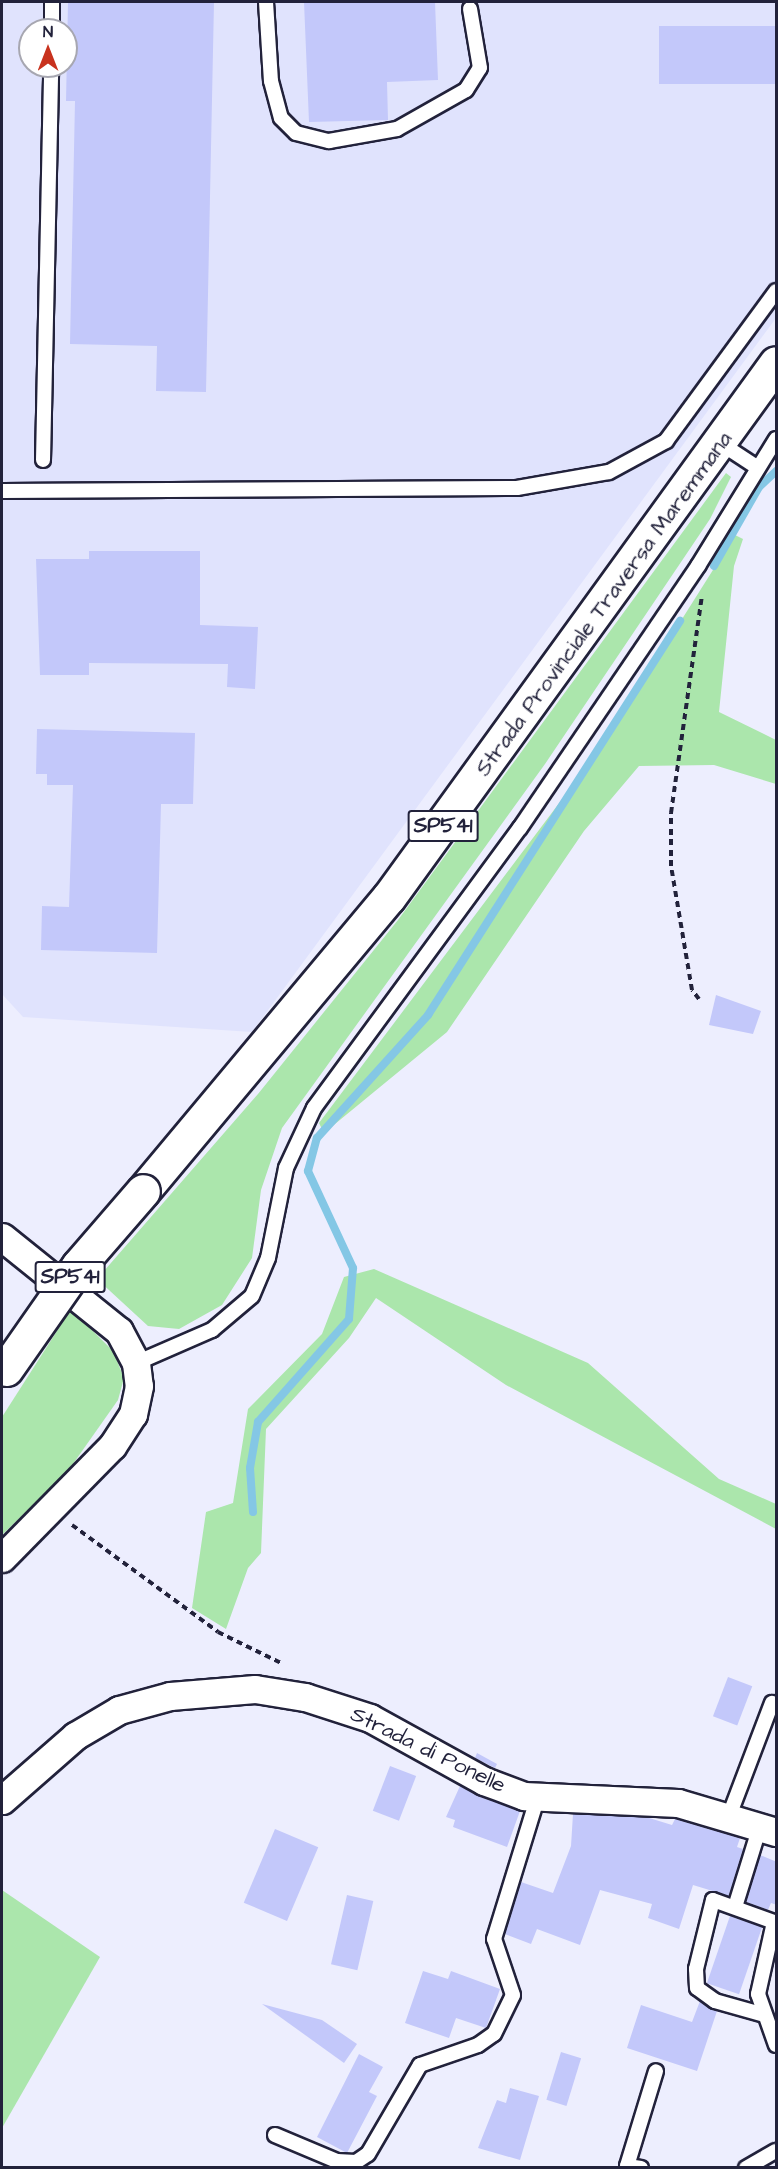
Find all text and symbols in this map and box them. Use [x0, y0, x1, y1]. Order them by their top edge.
north arrow [18, 18, 78, 78]
text: N [43, 21, 53, 43]
street label: Strada Provinciale Traversa Maremmana [470, 427, 738, 781]
road number: SP541 [407, 808, 479, 844]
road number: SP541 [34, 1259, 106, 1295]
street label: Strada di Ponelle [346, 1701, 510, 1799]

